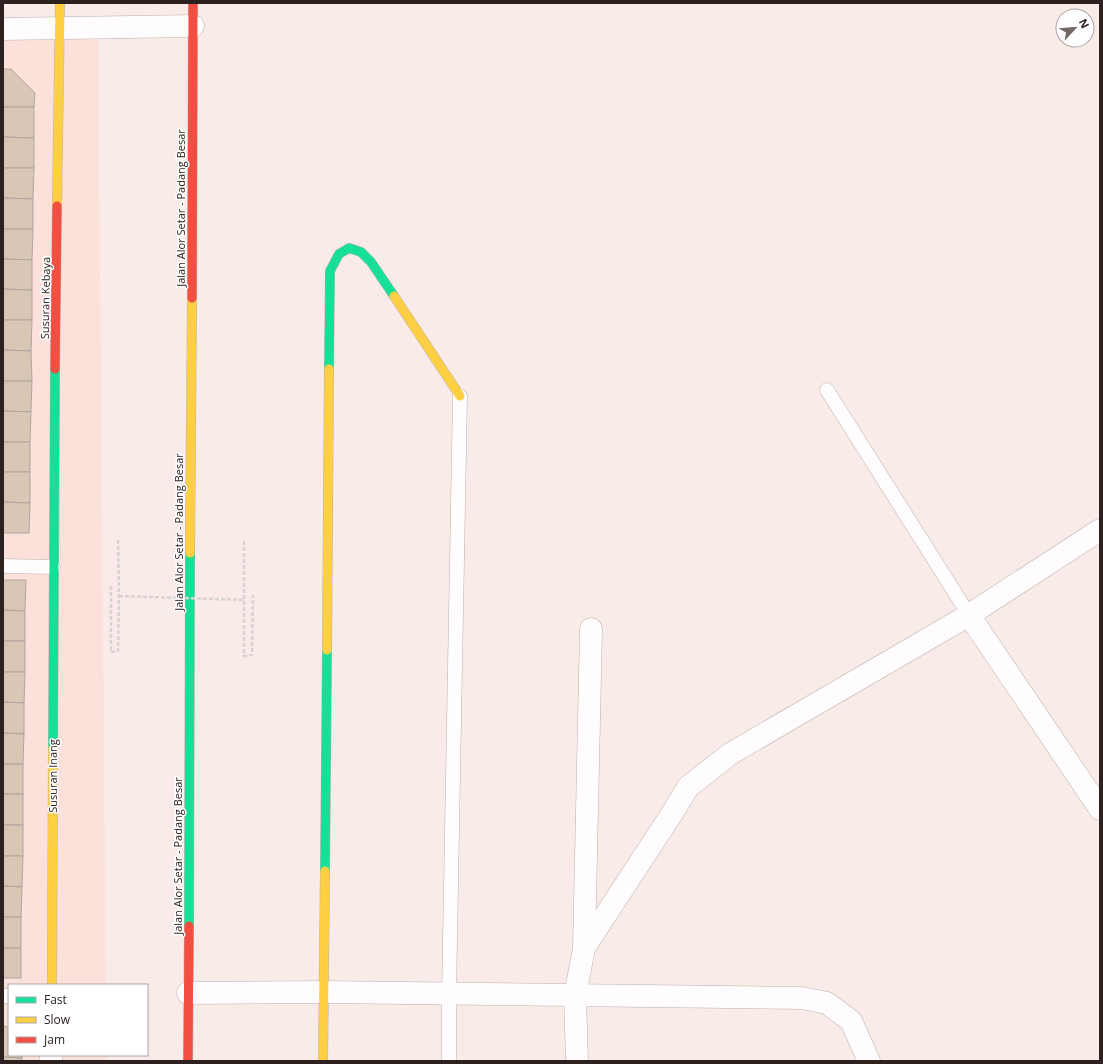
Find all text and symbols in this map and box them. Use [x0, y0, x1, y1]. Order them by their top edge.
north arrow [1055, 8, 1095, 48]
text: N [1076, 16, 1093, 31]
street label: Jalan Alor Setar - Padang Besar [173, 129, 188, 288]
street label: Susuran Kebaya [37, 257, 53, 339]
street label: Jalan Alor Setar - Padang Besar [171, 453, 186, 612]
street label: Susuran Inang [45, 739, 60, 813]
street label: Jalan Alor Setar - Padang Besar [170, 777, 185, 936]
legend [8, 984, 148, 1056]
text: Fast [44, 991, 67, 1008]
text: Slow [44, 1011, 71, 1028]
text: Jam [43, 1031, 65, 1048]

